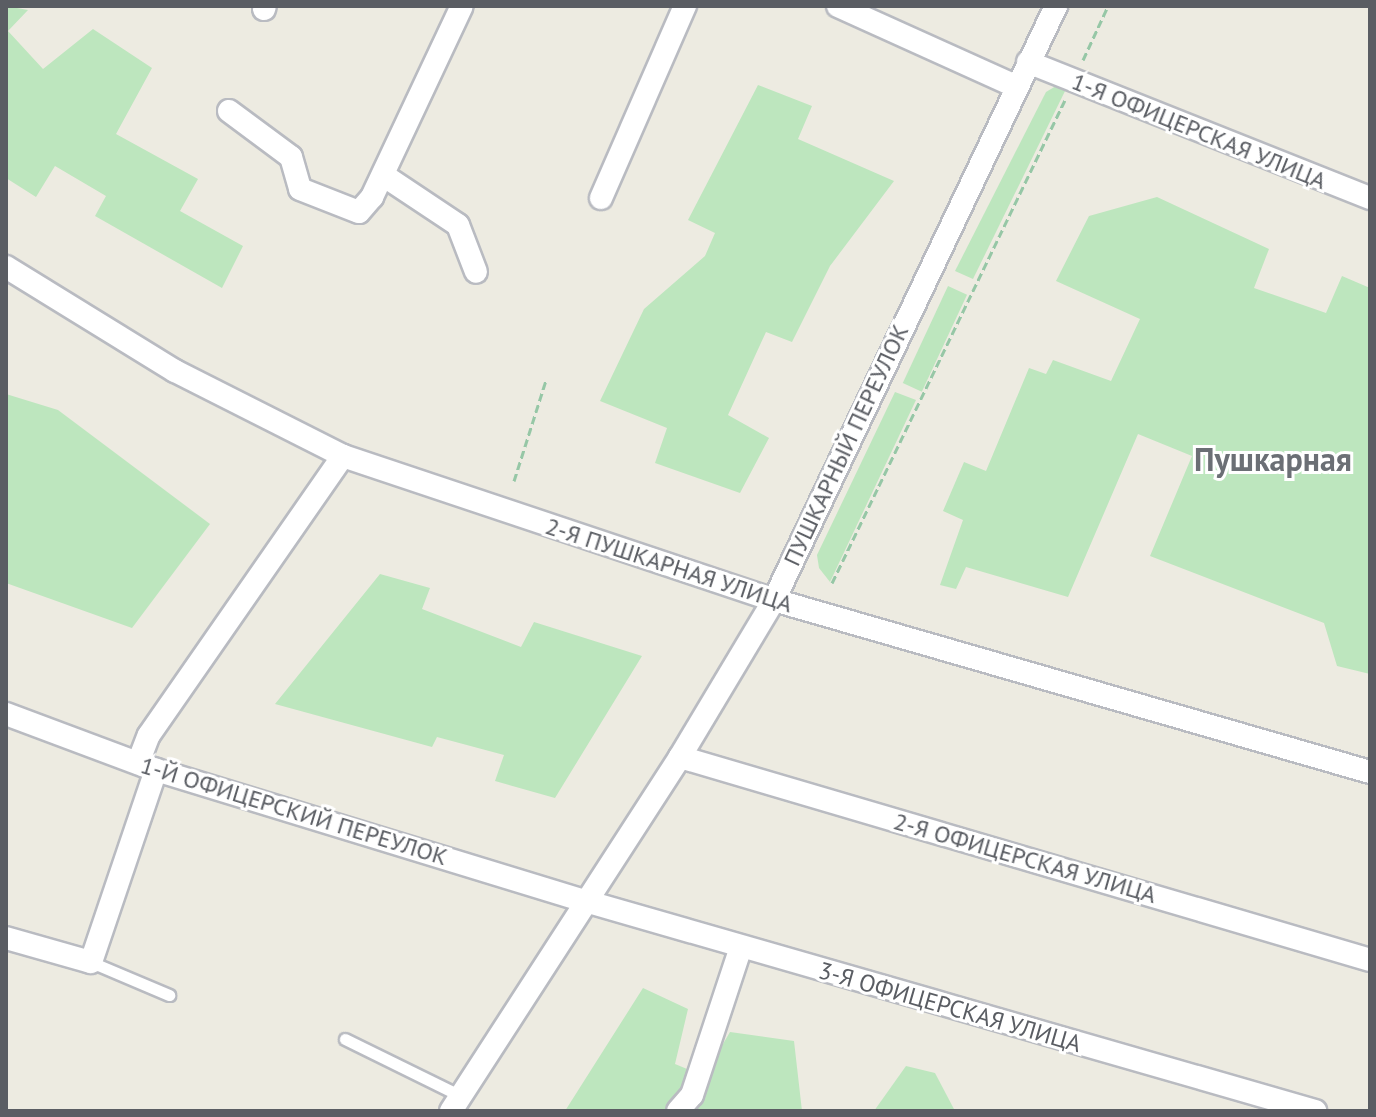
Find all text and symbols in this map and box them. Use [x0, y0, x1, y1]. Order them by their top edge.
street label: 1-Я ОФИЦЕРСКАЯ УЛИЦА [1067, 67, 1331, 195]
street label: ПУШКАРНЫЙ ПЕРЕУЛОК [777, 320, 915, 570]
district label: Пушкарная [1194, 440, 1352, 478]
street label: 2-Я ПУШКАРНАЯ УЛИЦА [542, 511, 796, 619]
street label: 1-Й ОФИЦЕРСКИЙ ПЕРЕУЛОК [137, 751, 451, 871]
street label: 2-Я ОФИЦЕРСКАЯ УЛИЦА [890, 807, 1160, 909]
street label: 3-Я ОФИЦЕРСКАЯ УЛИЦА [815, 956, 1085, 1058]

